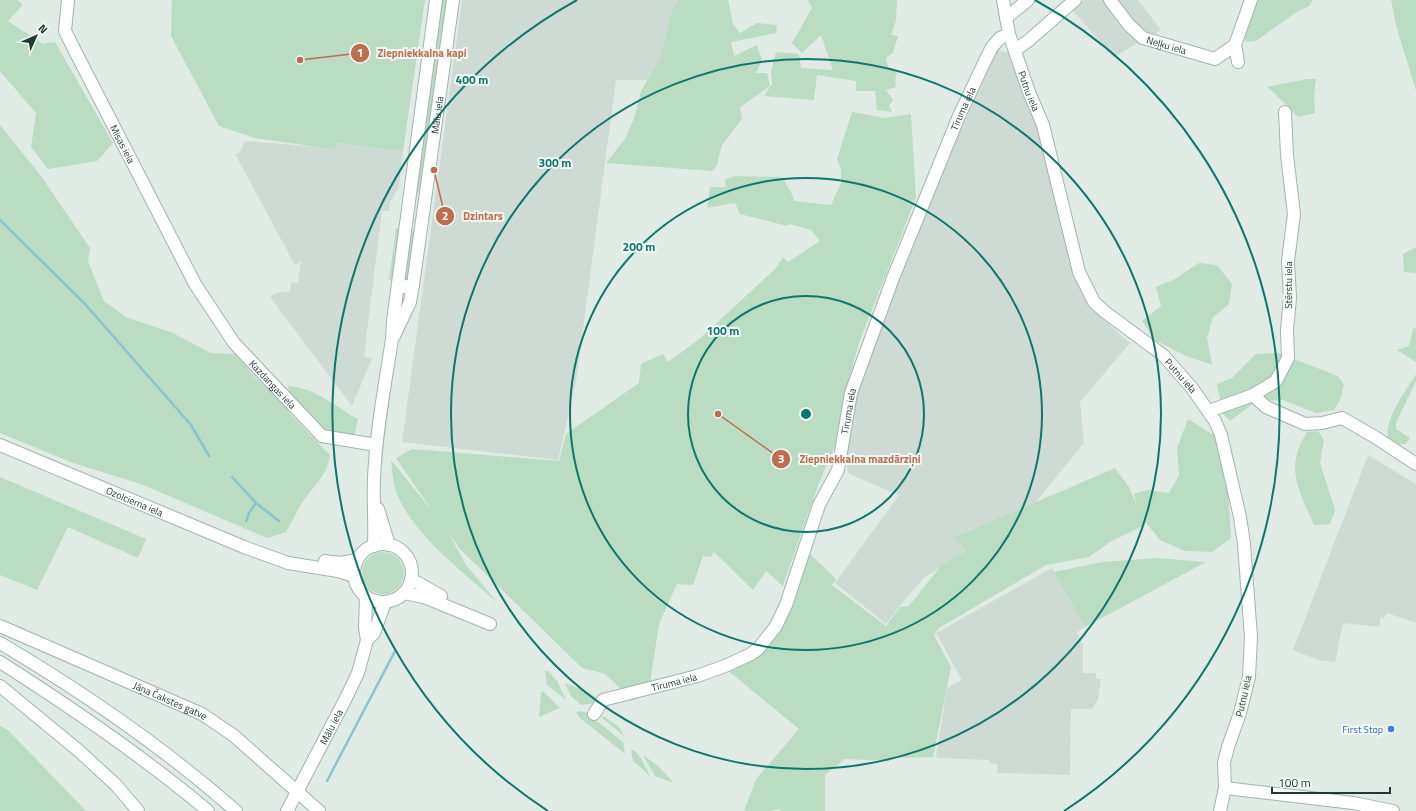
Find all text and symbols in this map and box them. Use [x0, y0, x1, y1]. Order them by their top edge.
north arrow [16, 16, 56, 56]
text: N [35, 21, 51, 37]
street label: Neļķu iela [1145, 32, 1188, 58]
callout: Ziepniekkalna kapi [350, 42, 475, 65]
text: 1 [357, 43, 363, 62]
text: Ziepniekkalna kapi [378, 45, 467, 61]
street label: Putnu iela [1014, 69, 1043, 114]
text: 400 m [456, 70, 488, 89]
street label: Tīruma iela [947, 84, 980, 133]
street label: Mālu iela [427, 95, 447, 135]
street label: Misas iela [106, 122, 139, 166]
text: 300 m [539, 153, 571, 172]
callout: Dzintars [435, 205, 511, 228]
text: 2 [442, 206, 448, 225]
text: Dzintars [463, 208, 503, 224]
text: 200 m [623, 237, 655, 256]
street label: Stērstu iela [1281, 261, 1296, 309]
text: 100 m [707, 321, 739, 340]
street label: Putnu iela [1161, 355, 1200, 396]
street label: Kazdangas iela [246, 357, 300, 412]
street label: Tīruma iela [837, 386, 860, 435]
centre of rings [799, 407, 813, 421]
callout: Ziepniekkalna mazdārziņi [771, 447, 928, 470]
text: 3 [778, 449, 784, 468]
text: Ziepniekkalna mazdārziņi [799, 451, 921, 467]
street label: Ozolciema iela [104, 483, 165, 520]
street label: Tīruma iela [650, 669, 699, 695]
street label: Putnu iela [1231, 674, 1256, 718]
street label: Jāņa Čakstes gatve [131, 678, 210, 724]
street label: Mālu iela [316, 707, 347, 747]
place label: First Stop [1342, 722, 1383, 737]
marker: First Stop [1386, 724, 1396, 734]
scale bar [1272, 769, 1390, 795]
text: 100 m [1278, 773, 1311, 792]

